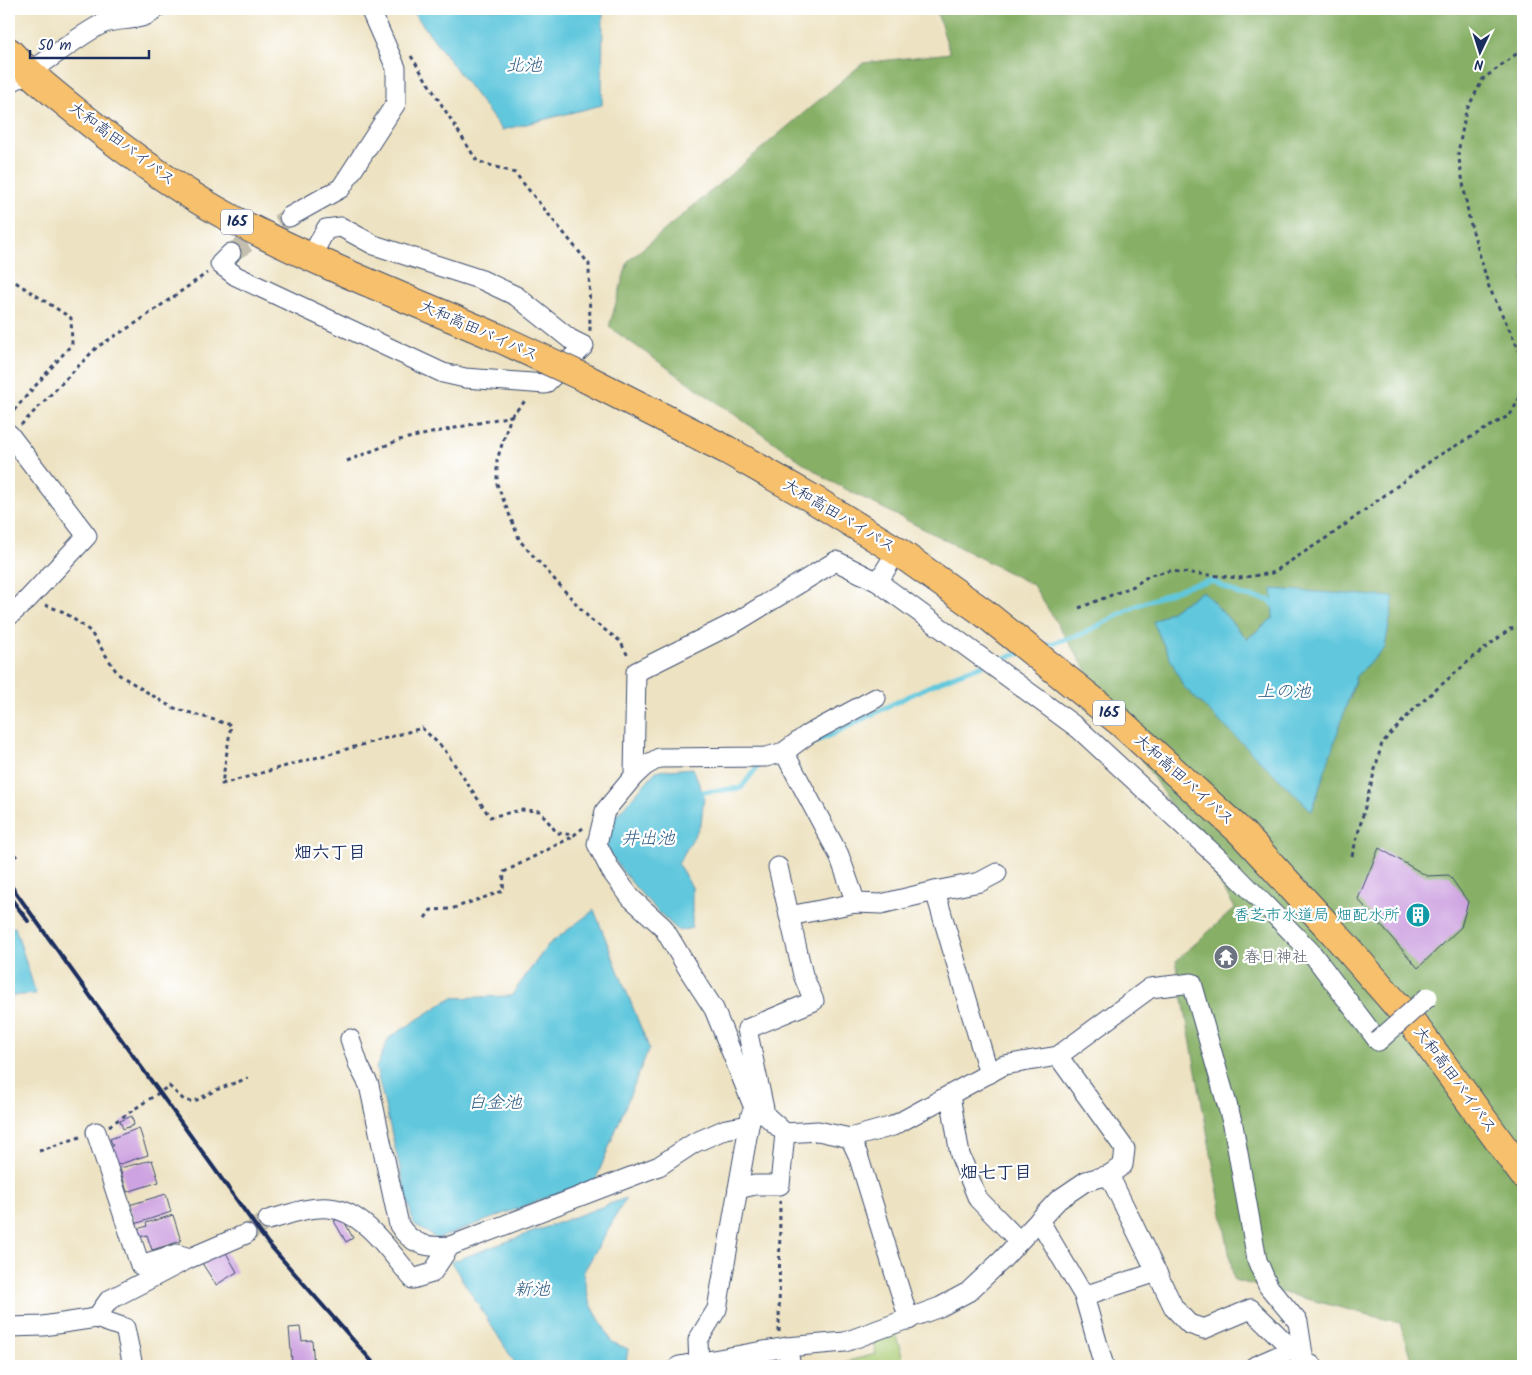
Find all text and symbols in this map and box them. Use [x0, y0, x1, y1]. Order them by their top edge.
scale bar [30, 28, 149, 60]
north arrow [1454, 28, 1504, 78]
text: 50 m [38, 34, 72, 58]
water label: 北池 [506, 52, 543, 81]
text: N [1474, 53, 1484, 75]
street label: 大和高田バイパス [63, 96, 181, 192]
road number: 165 [221, 210, 253, 234]
street label: 大和高田バイパス [416, 294, 542, 368]
street label: 大和高田バイパス [778, 472, 900, 560]
water label: 上の池 [1257, 678, 1312, 707]
road number: 165 [1093, 700, 1125, 726]
street label: 大和高田バイパス [1128, 728, 1240, 832]
water label: 井出池 [621, 825, 676, 854]
district label: 畑六丁目 [294, 839, 366, 868]
building icon: 香芝市水道局 畑配水所 [1405, 902, 1431, 928]
place label: 香芝市水道局 畑配水所 [1234, 903, 1400, 928]
temple icon: 春日神社 [1213, 944, 1239, 970]
place label: 春日神社 [1244, 945, 1308, 970]
street label: 大和高田バイパス [1407, 1021, 1503, 1139]
water label: 白金池 [468, 1089, 523, 1118]
district label: 畑七丁目 [960, 1159, 1032, 1188]
water label: 新池 [514, 1276, 551, 1305]

